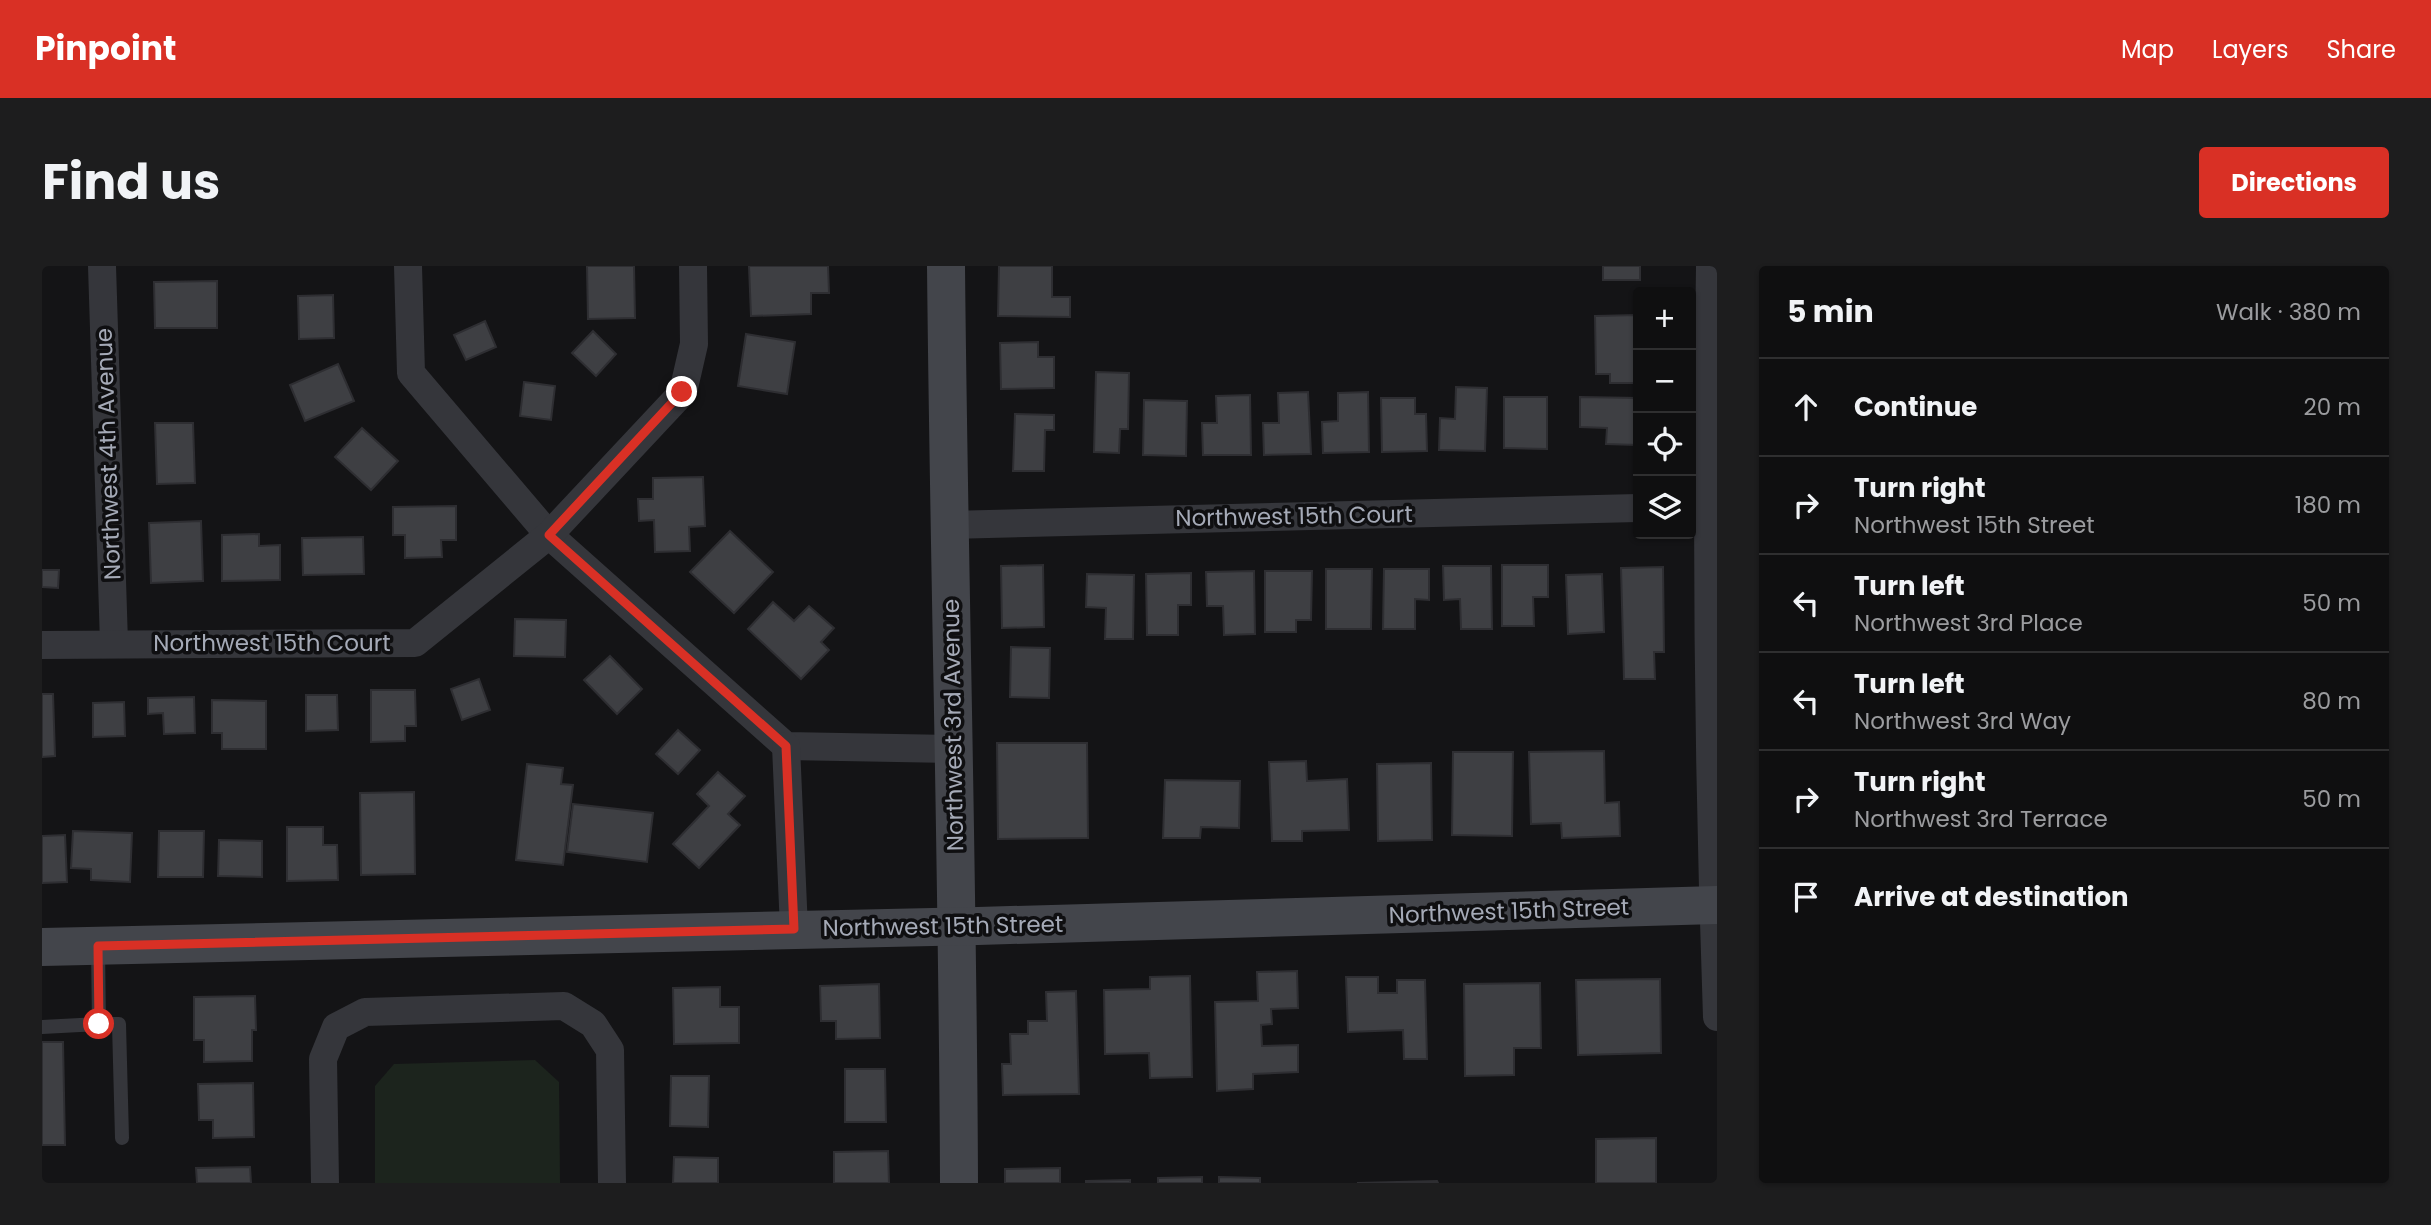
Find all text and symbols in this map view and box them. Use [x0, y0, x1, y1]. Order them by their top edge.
text: Pinpoint [35, 25, 176, 72]
text: Map [2121, 33, 2174, 66]
text: Layers [2212, 33, 2288, 66]
text: Share [2326, 33, 2396, 66]
button: Directions [2199, 147, 2389, 218]
text: Find us [42, 148, 220, 216]
map controls [1633, 287, 1696, 539]
button: + [1633, 287, 1696, 350]
text: 5 min [1787, 290, 1874, 333]
text: Walk · 380 m [2216, 296, 2361, 328]
street label: Northwest 4th Avenue [88, 327, 128, 581]
button: − [1633, 350, 1696, 413]
route end [666, 376, 697, 407]
icon: ahead [1787, 388, 1825, 426]
text: Continue [1854, 389, 1977, 425]
text: 20 m [2303, 391, 2361, 423]
button: locate [1633, 413, 1696, 476]
text: Turn right [1854, 470, 1986, 506]
button: layers [1633, 476, 1696, 539]
icon: right [1787, 486, 1825, 524]
text: 180 m [2295, 489, 2361, 521]
street label: Northwest 15th Court [1175, 498, 1413, 534]
text: Northwest 15th Street [1854, 509, 2095, 541]
text: Turn left [1854, 568, 1965, 604]
icon: left [1787, 584, 1825, 622]
text: 50 m [2302, 587, 2361, 619]
street label: Northwest 3rd Avenue [935, 599, 971, 851]
text: Northwest 3rd Place [1854, 607, 2083, 639]
street label: Northwest 15th Court [153, 627, 391, 659]
text: Turn left [1854, 666, 1965, 702]
icon: left [1787, 682, 1825, 720]
text: 80 m [2302, 685, 2361, 717]
text: Northwest 3rd Way [1854, 705, 2071, 737]
text: Turn right [1854, 764, 1986, 800]
icon: right [1787, 780, 1825, 818]
text: 50 m [2302, 783, 2361, 815]
text: Northwest 3rd Terrace [1854, 803, 2108, 835]
icon: arrive [1787, 878, 1825, 916]
text: Arrive at destination [1854, 879, 2129, 915]
street label: Northwest 15th Street [1388, 891, 1630, 931]
street label: Northwest 15th Street [822, 908, 1064, 944]
route start [83, 1008, 114, 1039]

